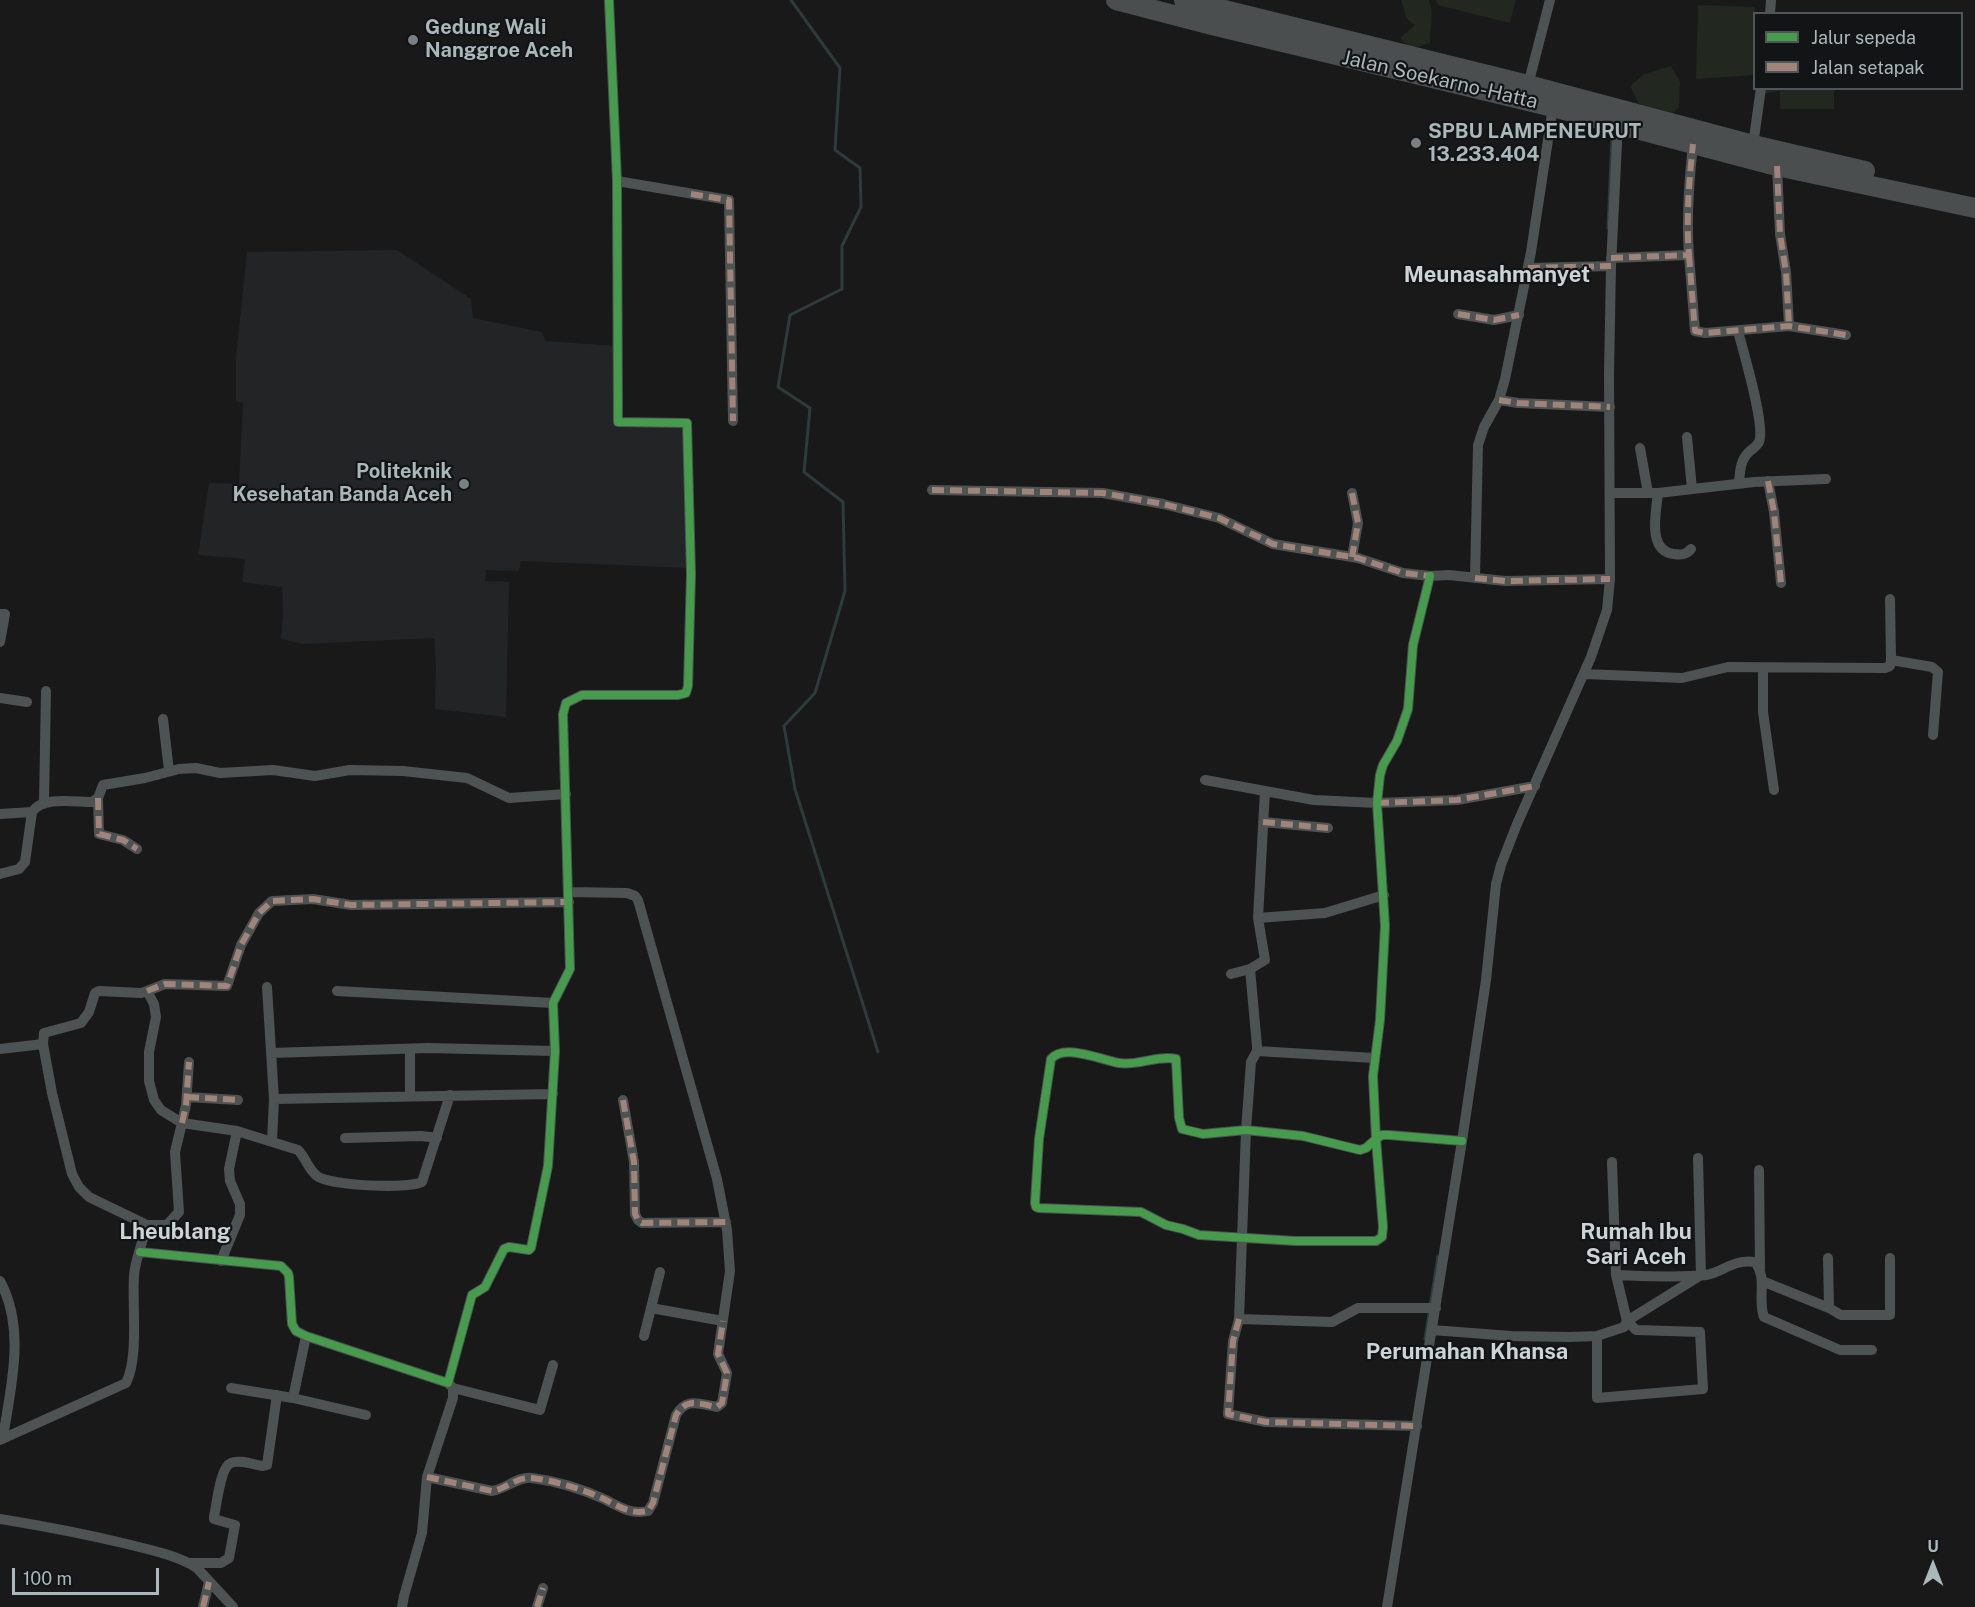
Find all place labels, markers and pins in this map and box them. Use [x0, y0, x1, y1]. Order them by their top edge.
place label: Gedung Wali Nanggroe Aceh [425, 16, 573, 63]
marker: Gedung Wali Nanggroe Aceh [406, 33, 420, 47]
place label: SPBU LAMPENEURUT 13.233.404 [1428, 120, 1641, 167]
marker: SPBU LAMPENEURUT 13.233.404 [1409, 136, 1423, 150]
place label: Politeknik Kesehatan Banda Aceh [233, 460, 452, 507]
marker: Politeknik Kesehatan Banda Aceh [457, 477, 471, 491]

